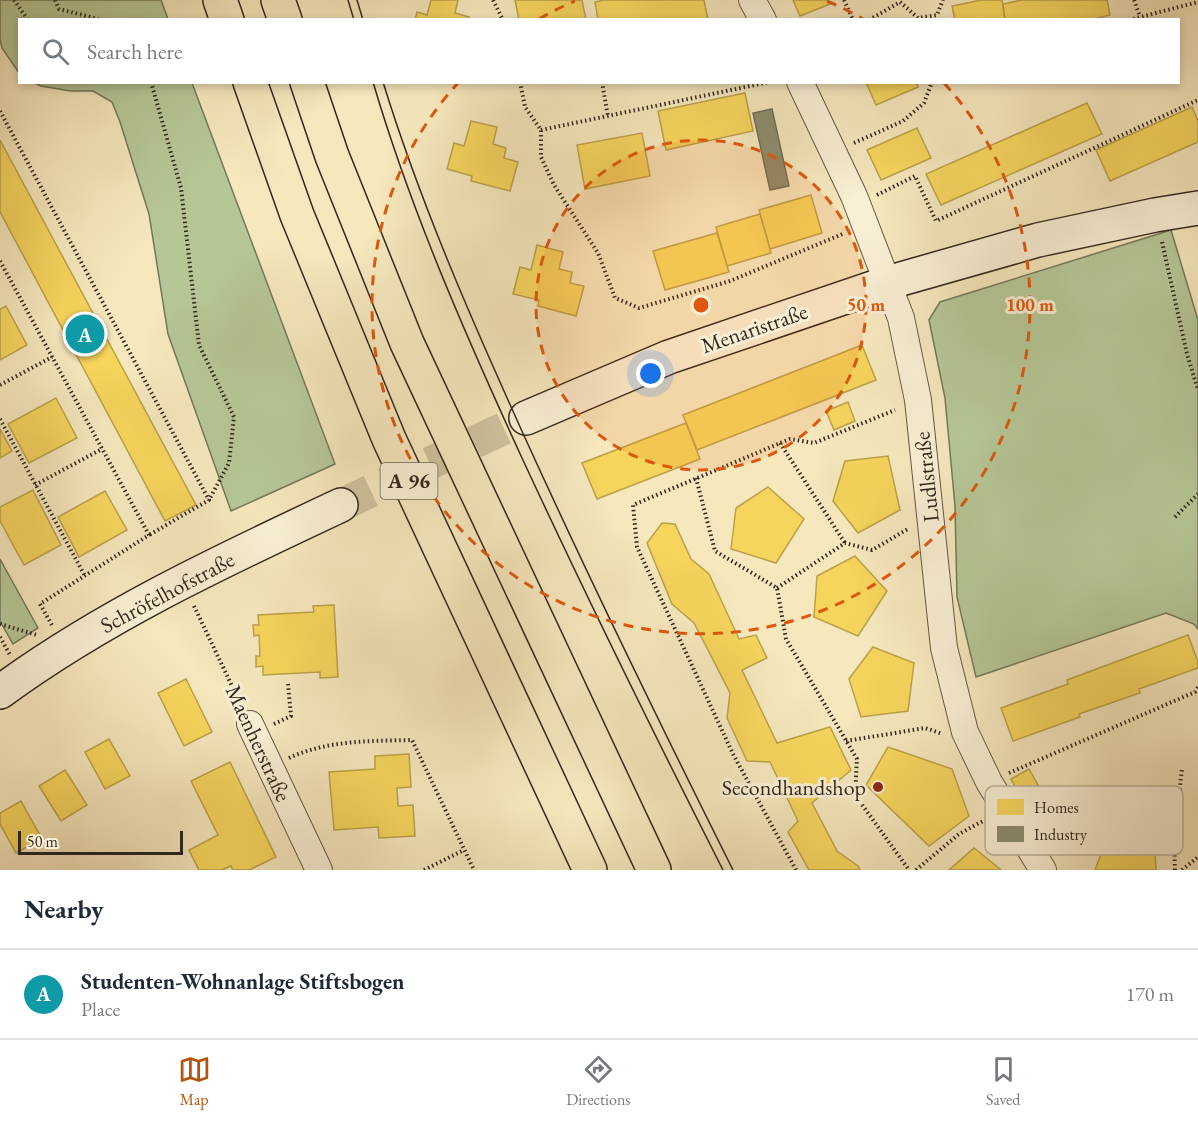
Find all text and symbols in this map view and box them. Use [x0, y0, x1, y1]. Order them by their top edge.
search box [18, 18, 1180, 84]
icon: search [39, 35, 72, 68]
text: Search here [87, 37, 182, 66]
text: 50 m [847, 293, 885, 316]
text: 100 m [1006, 293, 1054, 316]
centre of rings [691, 295, 711, 315]
street label: Menaristraße [697, 297, 812, 360]
pin: A [66, 312, 104, 356]
your location [636, 359, 665, 388]
street label: Ludlstraße [907, 430, 946, 524]
road number: A 96 [380, 463, 438, 499]
street label: Schröfelhofstraße [95, 545, 240, 640]
street label: Maenherstraße [219, 680, 298, 807]
place label: Secondhandshop [722, 773, 866, 802]
marker: Secondhandshop [871, 780, 885, 794]
legend [985, 786, 1183, 855]
text: Homes [1034, 797, 1079, 818]
text: Industry [1034, 824, 1088, 845]
scale bar [18, 828, 183, 856]
text: 50 m [27, 831, 58, 852]
text: Nearby [24, 892, 104, 926]
text: Studenten-Wohnanlage Stiftsbogen [81, 967, 405, 996]
text: A [36, 981, 51, 1007]
text: 170 m [1126, 981, 1174, 1007]
text: Place [81, 996, 120, 1022]
tab: Map [178, 1053, 211, 1110]
tab: Directions [566, 1053, 631, 1110]
tab: Saved [986, 1053, 1020, 1110]

